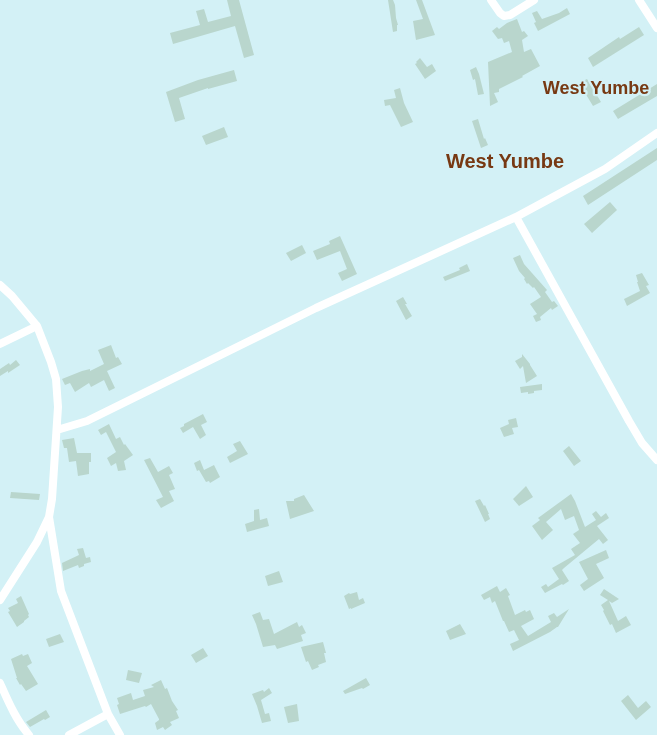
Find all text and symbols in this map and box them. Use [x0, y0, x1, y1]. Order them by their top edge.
district label: West Yumbe [543, 78, 649, 98]
district label: West Yumbe [446, 150, 564, 172]

